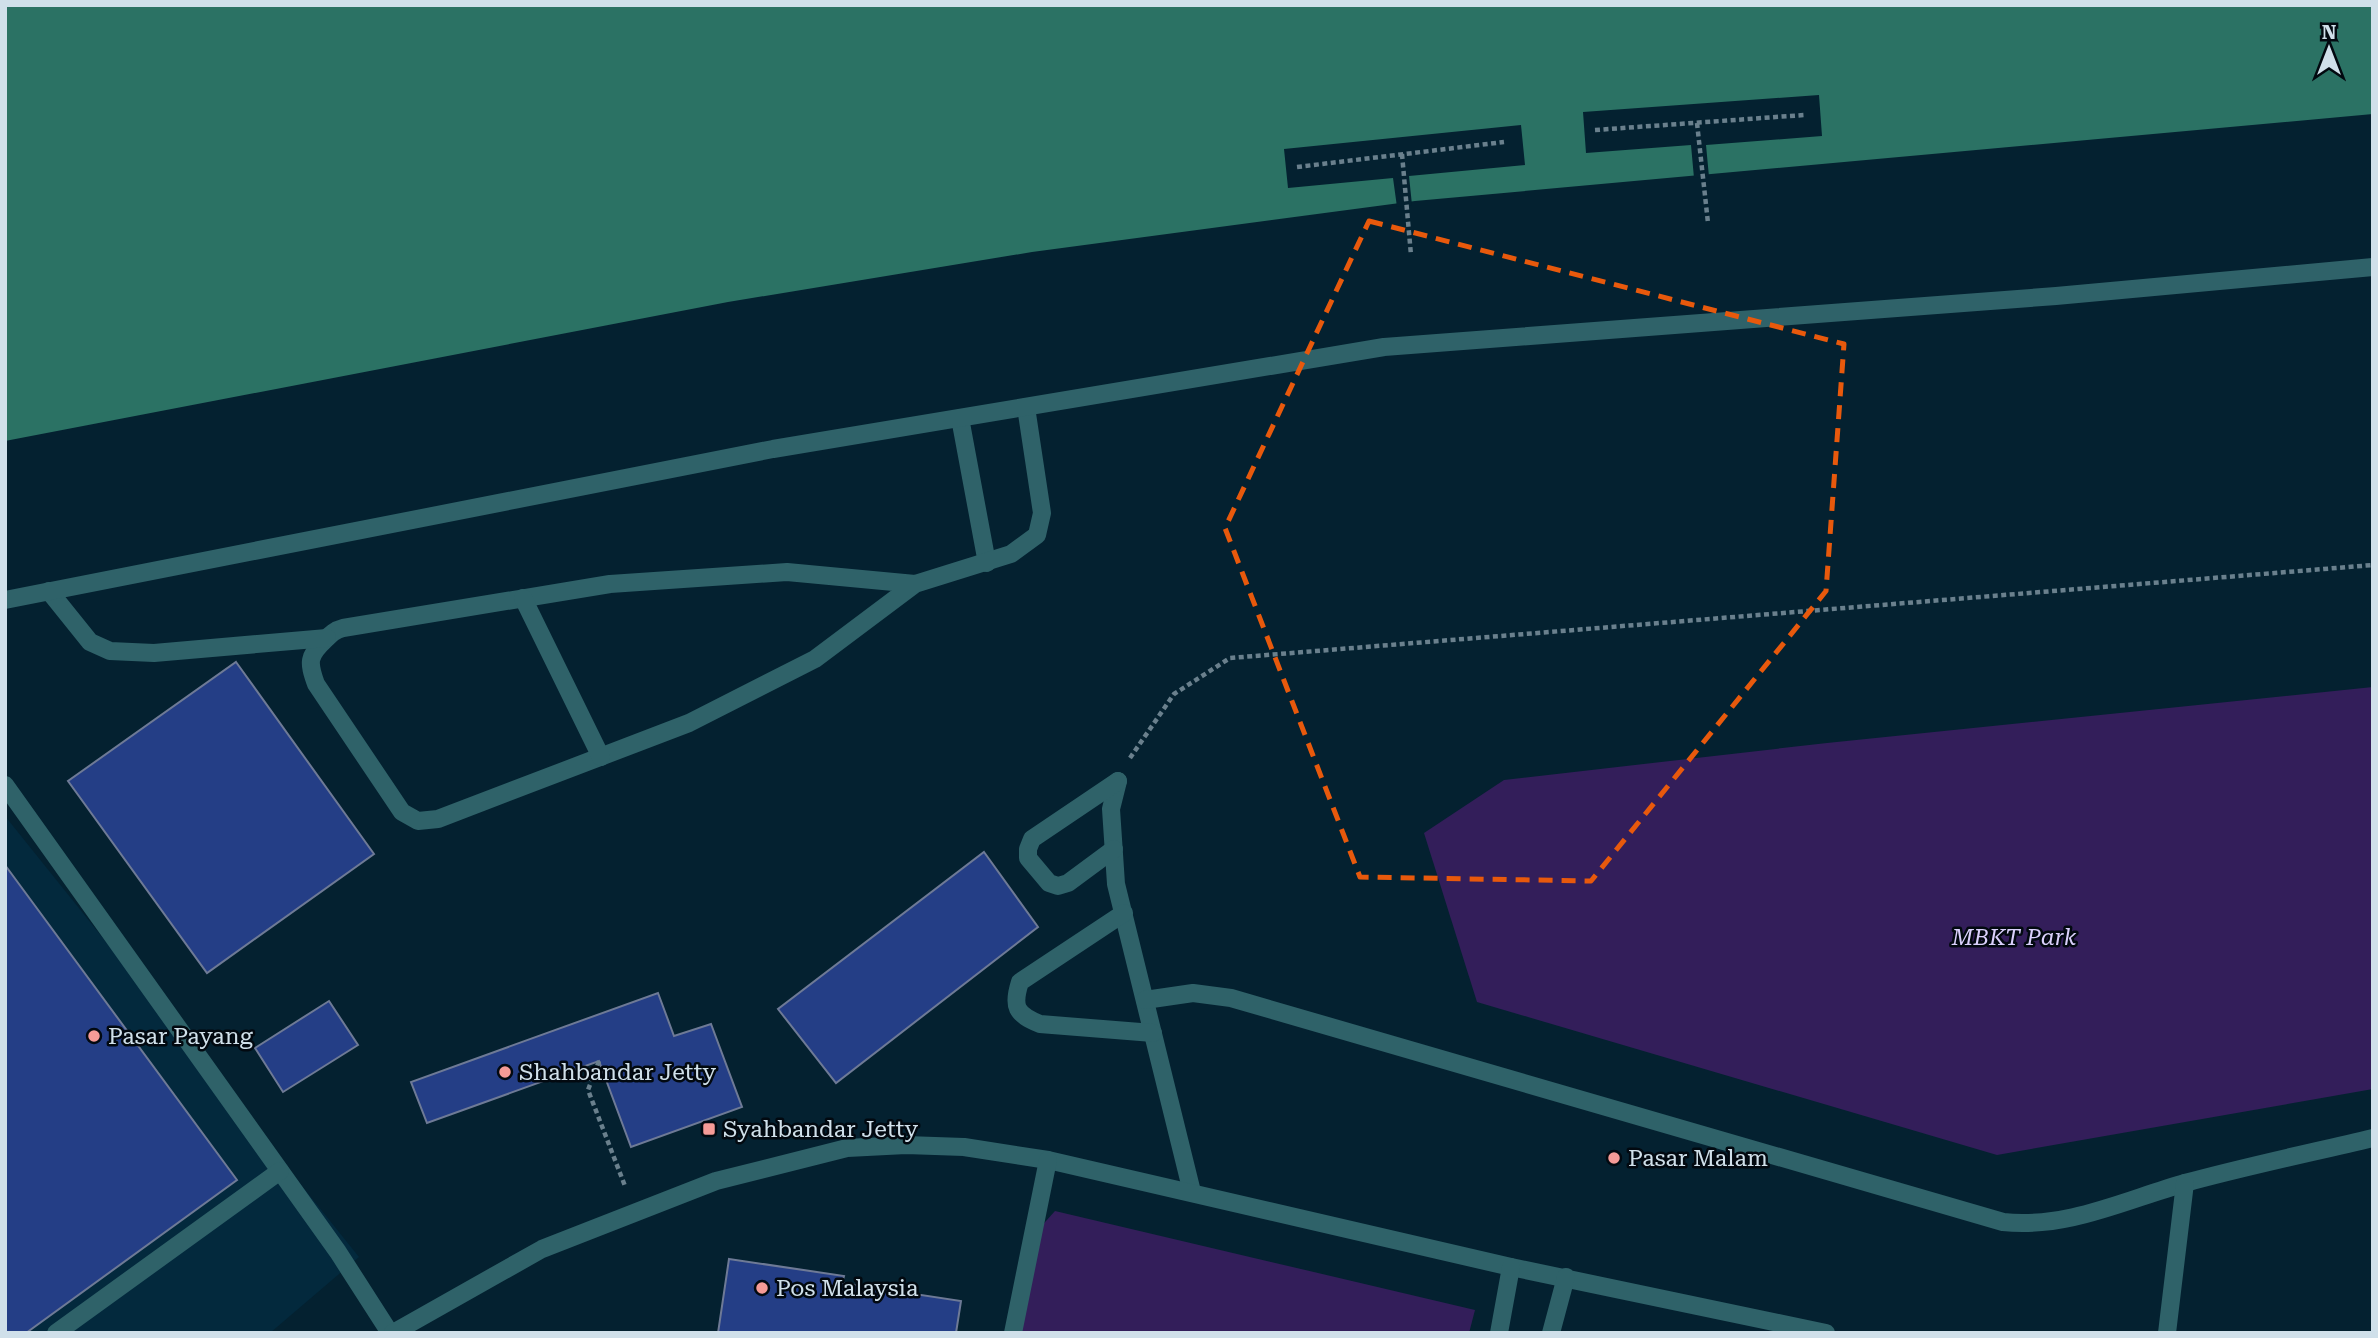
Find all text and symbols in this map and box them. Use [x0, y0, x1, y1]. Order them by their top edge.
north arrow [2294, 14, 2364, 84]
text: N [2322, 21, 2337, 44]
park label: MBKT Park [1951, 924, 2077, 951]
place label: Pasar Payang [108, 1023, 253, 1050]
marker: Pasar Payang [86, 1028, 102, 1044]
place label: Shahbandar Jetty [519, 1059, 716, 1086]
marker: Shahbandar Jetty [497, 1064, 513, 1080]
place label: Syahbandar Jetty [723, 1116, 918, 1143]
marker: Syahbandar Jetty [701, 1121, 717, 1137]
place label: Pasar Malam [1628, 1145, 1768, 1172]
marker: Pasar Malam [1606, 1150, 1622, 1166]
place label: Pos Malaysia [776, 1275, 919, 1302]
marker: Pos Malaysia [754, 1280, 770, 1296]

